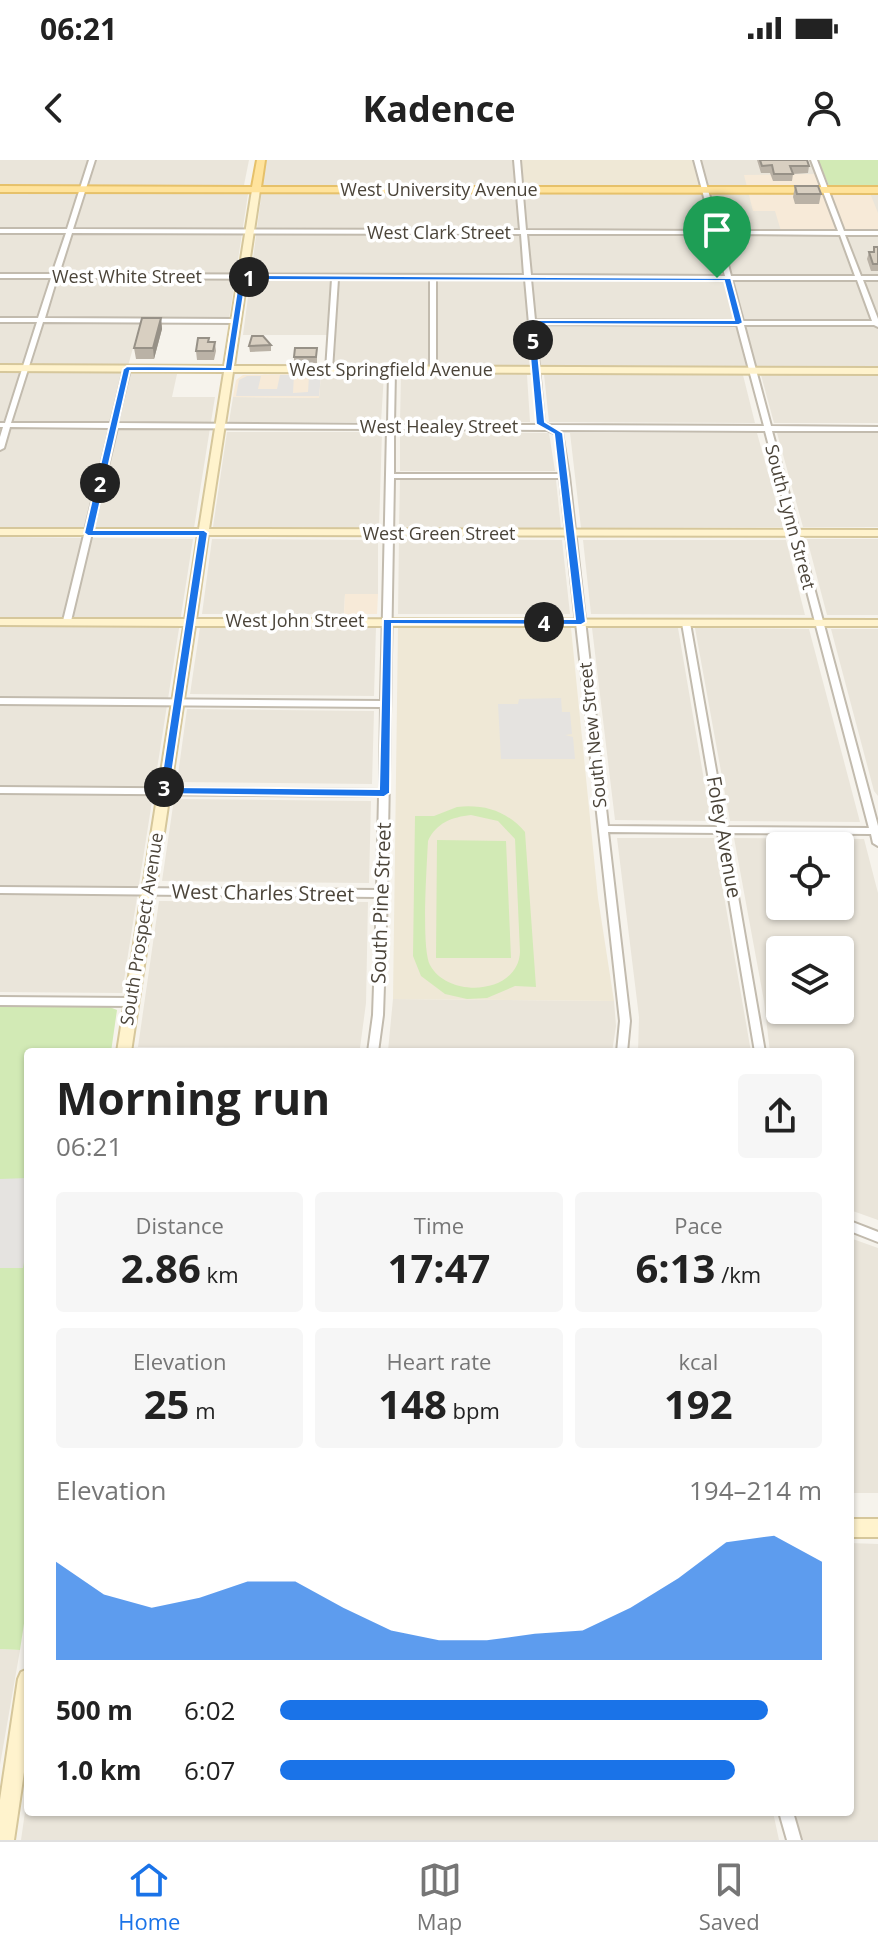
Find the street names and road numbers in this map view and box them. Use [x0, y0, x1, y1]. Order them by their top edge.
street label: West University Avenue [340, 177, 538, 201]
street label: West Clark Street [367, 220, 511, 244]
street label: West White Street [52, 264, 202, 288]
street label: West Springfield Avenue [289, 357, 493, 381]
street label: West Healey Street [360, 414, 518, 438]
street label: South Lynn Street [760, 442, 822, 592]
street label: West Green Street [362, 521, 516, 545]
street label: West John Street [225, 608, 365, 632]
street label: South New Street [572, 661, 612, 809]
street label: Foley Avenue [700, 774, 749, 900]
street label: South Pine Street [364, 822, 397, 984]
street label: South Prospect Avenue [114, 831, 168, 1027]
street label: West Charles Street [171, 877, 355, 908]

